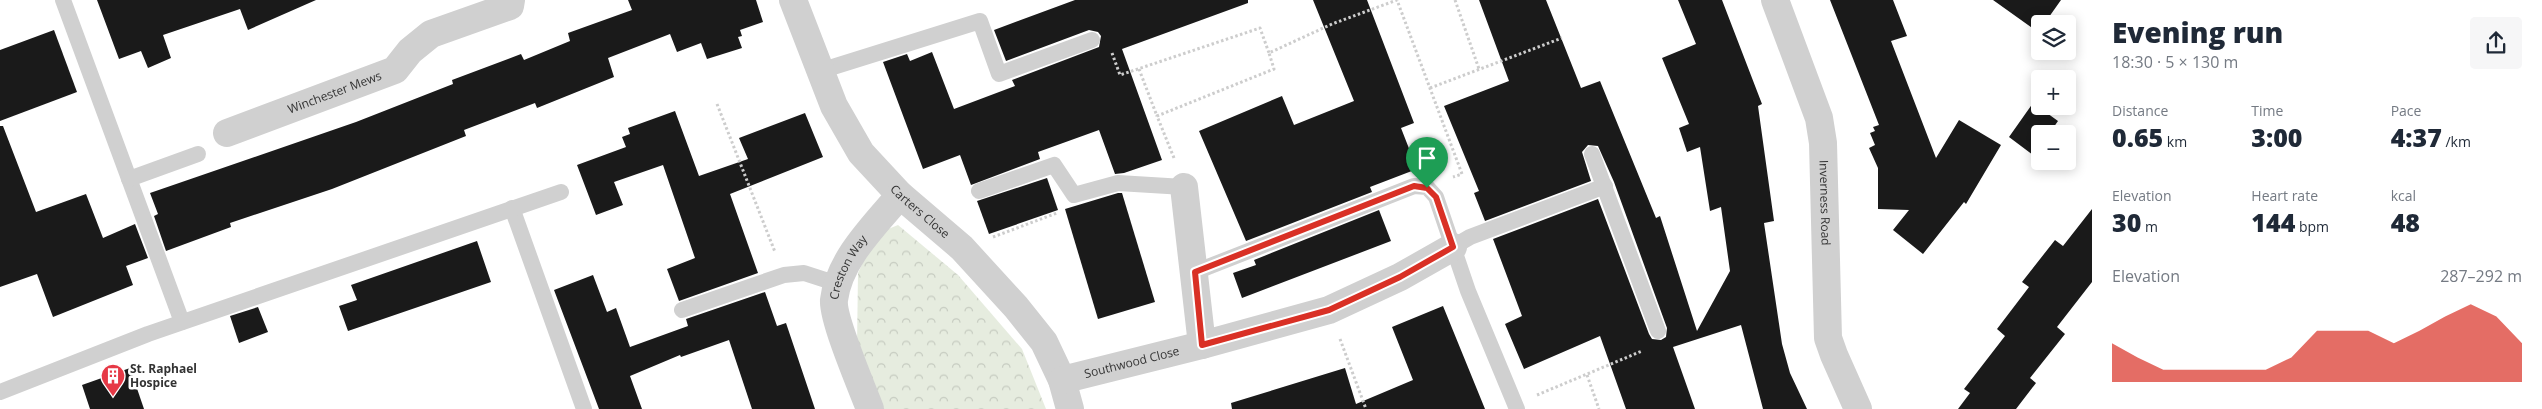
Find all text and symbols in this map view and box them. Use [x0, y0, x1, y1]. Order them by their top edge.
text: Evening run [2112, 13, 2283, 51]
map controls [2031, 15, 2076, 170]
button: layers [2031, 15, 2076, 60]
button: share [2470, 17, 2522, 69]
text: 18:30 · 5 × 130 m [2112, 51, 2238, 73]
street label: Winchester Mews [285, 67, 384, 117]
button: + [2031, 70, 2076, 115]
text: Distance [2112, 101, 2168, 120]
text: Time [2251, 101, 2283, 120]
text: Pace [2391, 101, 2421, 120]
text: 0.65 [2112, 120, 2163, 154]
text: 3:00 [2251, 120, 2303, 154]
text: 4:37 [2391, 120, 2442, 154]
button: − [2031, 125, 2076, 170]
text: km [2163, 132, 2187, 151]
text: /km [2442, 132, 2471, 151]
pin [1406, 137, 1448, 188]
icon: arrive [1413, 144, 1441, 172]
street label: Inverness Road [1815, 160, 1835, 246]
street label: Carters Close [886, 181, 954, 242]
text: Elevation [2112, 186, 2171, 205]
text: Heart rate [2251, 186, 2318, 205]
text: kcal [2391, 186, 2416, 205]
text: 30 [2112, 205, 2141, 239]
text: 144 [2251, 205, 2295, 239]
text: 48 [2391, 205, 2420, 239]
text: m [2141, 217, 2158, 236]
text: bpm [2295, 217, 2329, 236]
street label: Creston Way [825, 230, 872, 301]
text: Elevation [2112, 265, 2180, 287]
text: 287–292 m [2440, 265, 2522, 287]
street label: Southwood Close [1082, 342, 1181, 382]
place label: St. Raphael Hospice [130, 360, 197, 391]
building icon: St. Raphael Hospice [100, 363, 126, 397]

